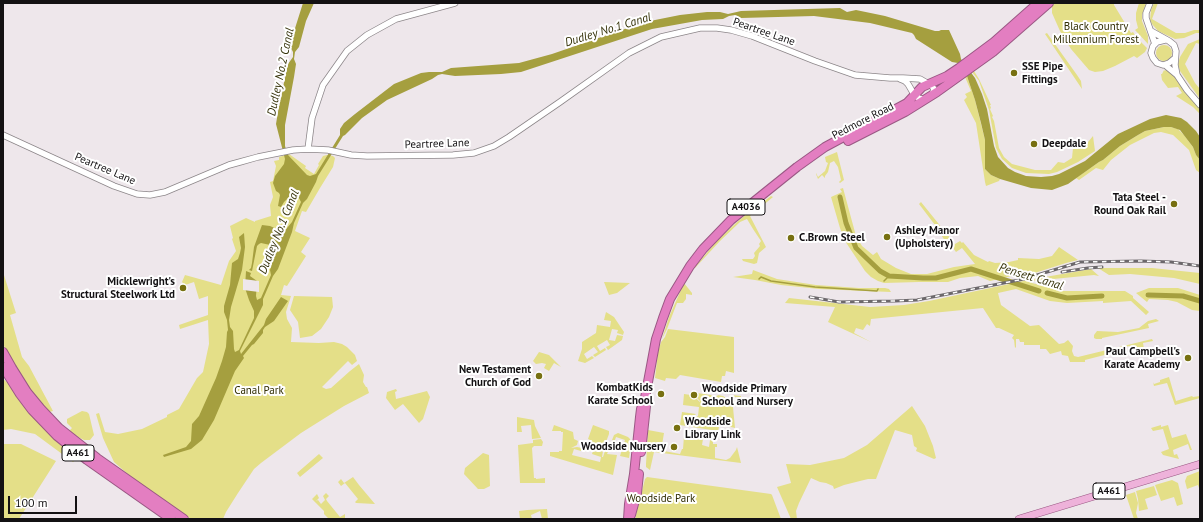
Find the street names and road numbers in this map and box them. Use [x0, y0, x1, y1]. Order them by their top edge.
street label: Peartree Lane [731, 15, 797, 49]
street label: Pedmore Road [830, 100, 896, 142]
street label: Peartree Lane [404, 136, 470, 152]
street label: Peartree Lane [73, 150, 137, 188]
road number: A4036 [727, 199, 765, 215]
road number: A461 [62, 445, 94, 461]
road number: A461 [1093, 483, 1125, 499]

